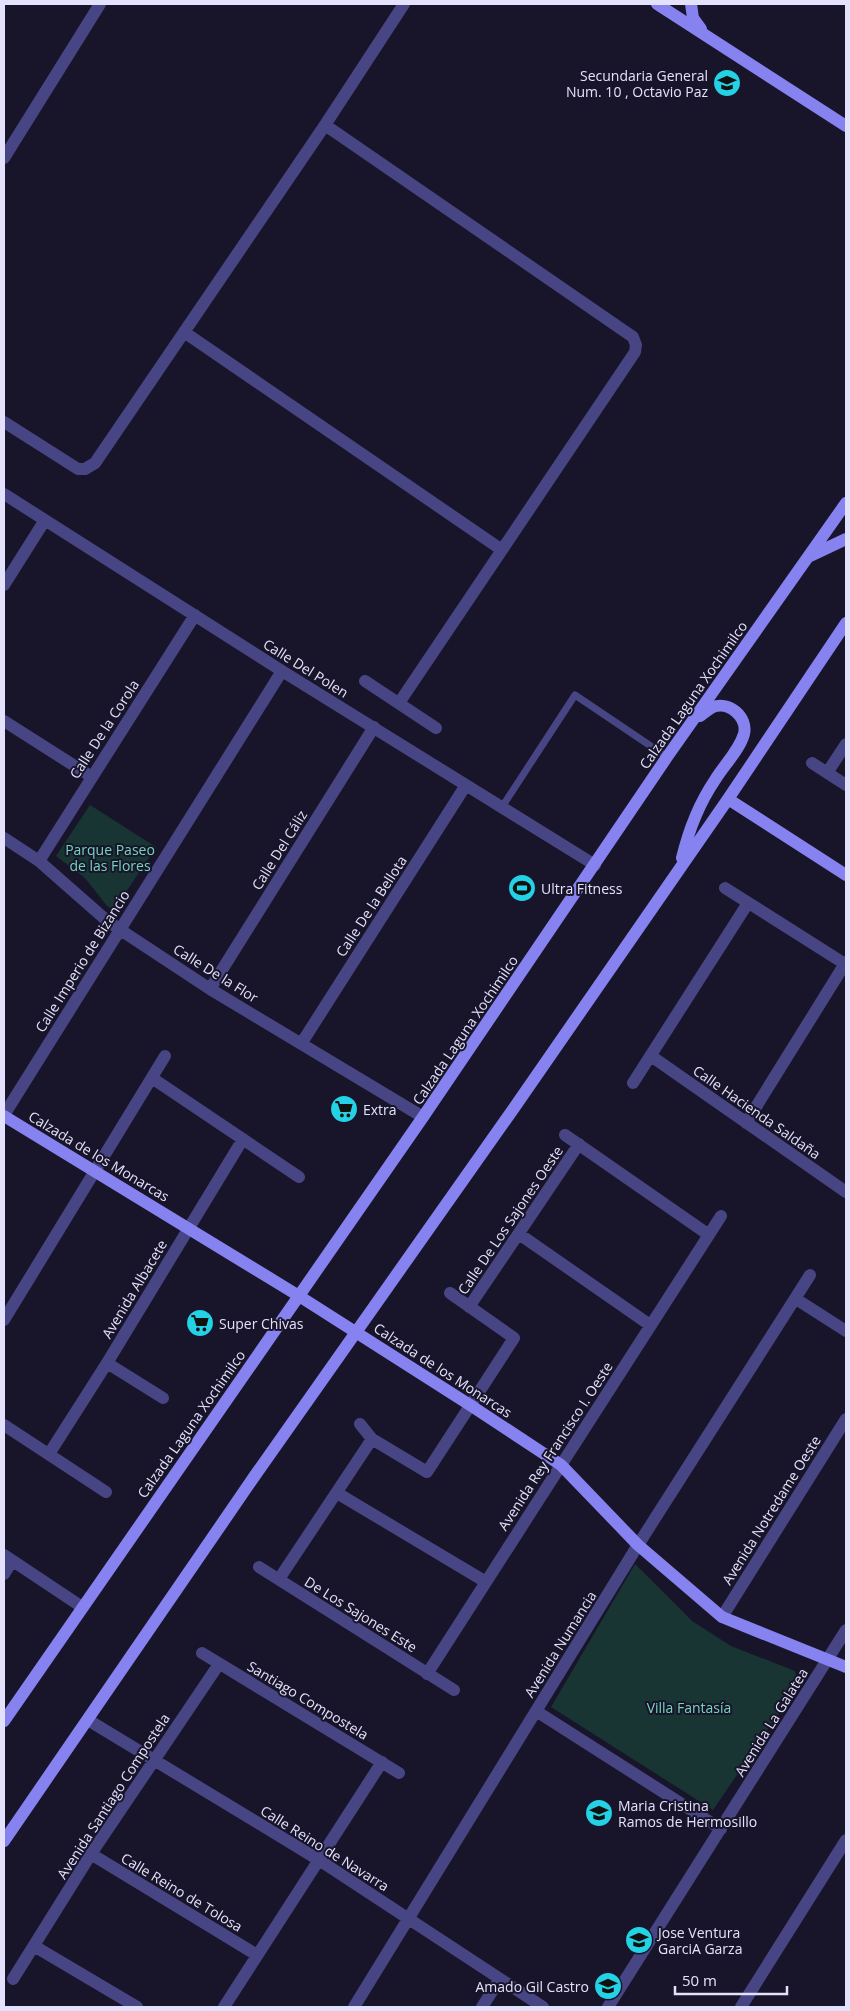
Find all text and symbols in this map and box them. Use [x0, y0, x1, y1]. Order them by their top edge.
place label: Secundaria General Num. 10 , Octavio Paz [566, 66, 708, 101]
school or university icon: Secundaria General Num. 10 , Octavio Paz [712, 68, 742, 98]
street label: Calzada Laguna Xochimilco [635, 617, 751, 773]
street label: Calle Del Polen [260, 634, 352, 702]
street label: Calle De la Corola [65, 676, 143, 782]
street label: Calle Del Cáliz [247, 806, 311, 893]
park label: Parque Paseo de las Flores [65, 840, 155, 875]
street label: Calle De la Bellota [331, 852, 411, 960]
sports icon: Ultra Fitness [507, 873, 537, 903]
place label: Ultra Fitness [541, 879, 623, 898]
street label: Calle Imperio de Bizancio [30, 886, 134, 1036]
street label: Calle De la Flor [170, 939, 262, 1007]
street label: Calzada Laguna Xochimilco [408, 952, 522, 1108]
street label: Calle Hacienda Saldaña [689, 1061, 825, 1163]
supermarket icon: Extra [329, 1094, 359, 1124]
place label: Extra [363, 1100, 397, 1119]
street label: Calzada de los Monarcas [25, 1106, 173, 1206]
street label: Calle De Los Sajones Oeste [453, 1142, 567, 1298]
street label: Avenida Albacete [97, 1236, 171, 1342]
supermarket icon: Super Chivas [185, 1308, 215, 1338]
place label: Super Chivas [219, 1314, 304, 1333]
street label: Calzada de los Monarcas [370, 1318, 516, 1422]
street label: Calzada Laguna Xochimilco [133, 1346, 249, 1502]
street label: Avenida Rey Francisco I. Oeste [493, 1358, 617, 1534]
street label: Avenida Notredame Oeste [717, 1432, 825, 1588]
street label: De Los Sajones Este [301, 1572, 421, 1656]
street label: Avenida Numancia [520, 1587, 600, 1701]
street label: Santiago Compostela [244, 1656, 372, 1744]
street label: Avenida La Galatea [730, 1664, 812, 1780]
park label: Villa Fantasía [647, 1698, 731, 1717]
street label: Avenida Santiago Compostela [52, 1710, 174, 1882]
place label: Maria Cristina Ramos de Hermosillo [618, 1796, 757, 1831]
school or university icon: Maria Cristina Ramos de Hermosillo [584, 1798, 614, 1828]
street label: Calle Reino de Navarra [257, 1801, 393, 1895]
street label: Calle Reino de Tolosa [118, 1848, 246, 1936]
place label: Jose Ventura GarciA Garza [656, 1923, 742, 1958]
school or university icon: Jose Ventura GarciA Garza [624, 1925, 654, 1955]
scale bar [675, 1964, 788, 1996]
text: 50 m [682, 1970, 717, 1990]
school or university icon: Amado Gil Castro [593, 1971, 623, 2001]
place label: Amado Gil Castro [475, 1977, 589, 1996]

